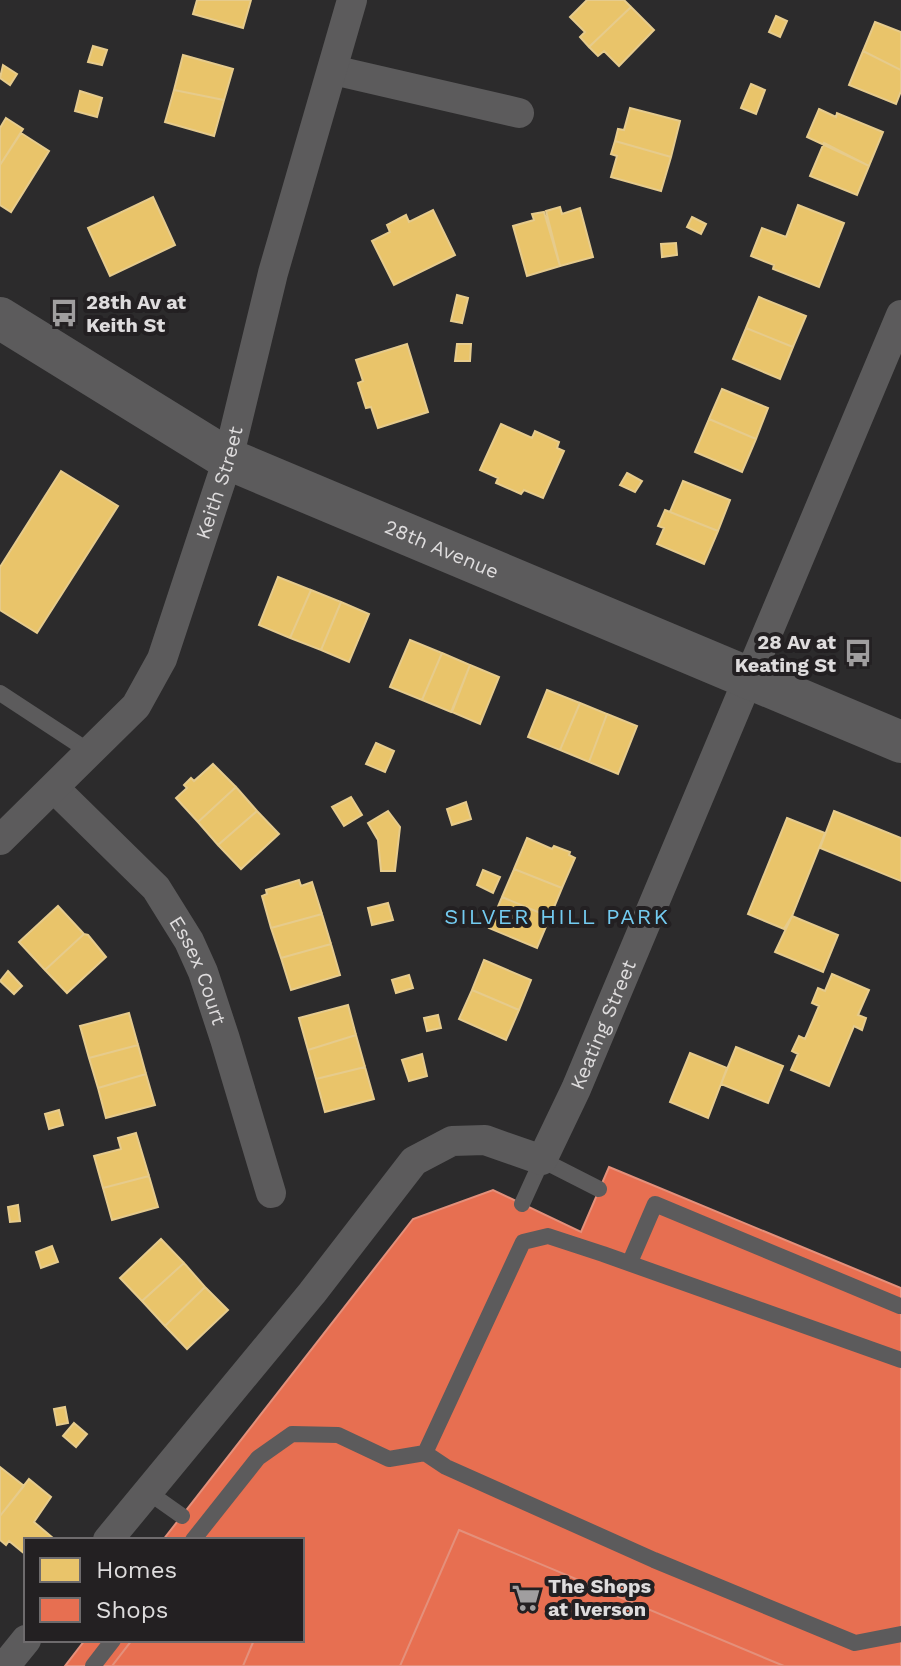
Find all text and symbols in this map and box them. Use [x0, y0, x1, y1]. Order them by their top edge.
place label: 28th Av at Keith St [86, 290, 186, 337]
bus stop icon: 28th Av at Keith St [49, 298, 79, 328]
street label: Keith Street [190, 423, 248, 542]
street label: 28th Avenue [381, 514, 502, 584]
place label: 28 Av at Keating St [735, 630, 836, 677]
bus stop icon: 28 Av at Keating St [843, 638, 873, 668]
district label: SILVER HILL PARK [444, 904, 670, 929]
street label: Essex Court [164, 911, 232, 1028]
street label: Keating Street [565, 956, 641, 1093]
legend [24, 1538, 304, 1642]
text: Homes [96, 1556, 177, 1584]
place label: The Shops at Iverson [548, 1574, 651, 1621]
supermarket icon: The Shops at Iverson [511, 1583, 541, 1613]
text: Shops [96, 1596, 168, 1624]

